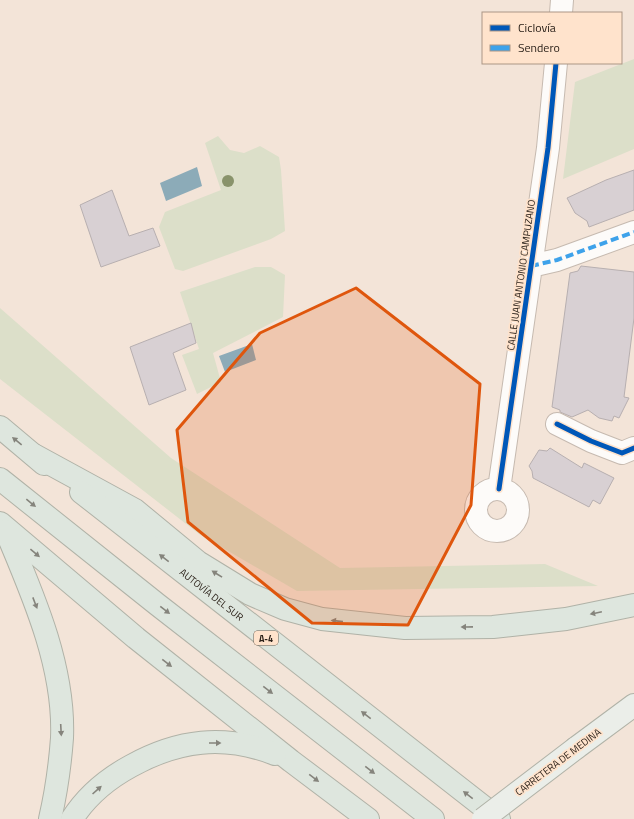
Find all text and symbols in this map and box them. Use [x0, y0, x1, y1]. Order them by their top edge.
legend [482, 12, 622, 64]
text: Ciclovía [518, 18, 556, 37]
text: Sendero [518, 38, 560, 57]
street label: CALLE JUAN ANTONIO CAMPUZANO [503, 198, 539, 351]
one-way arrow [12, 437, 22, 446]
one-way arrow [25, 499, 36, 508]
one-way arrow [29, 549, 40, 557]
one-way arrow [158, 554, 169, 562]
street label: AUTOVÍA DEL SUR [177, 565, 247, 624]
one-way arrow [212, 570, 223, 577]
one-way arrow [33, 598, 39, 610]
one-way arrow [160, 606, 171, 615]
one-way arrow [590, 611, 602, 617]
one-way arrow [331, 618, 343, 624]
one-way arrow [460, 624, 473, 630]
road number: A-4 [254, 631, 278, 645]
one-way arrow [162, 658, 173, 667]
one-way arrow [262, 686, 273, 695]
one-way arrow [360, 711, 371, 720]
one-way arrow [58, 724, 65, 736]
street label: CARRETERA DE MEDINA [512, 725, 604, 799]
one-way arrow [209, 740, 222, 746]
one-way arrow [365, 766, 376, 774]
one-way arrow [308, 773, 319, 782]
one-way arrow [92, 785, 102, 794]
one-way arrow [463, 791, 474, 799]

